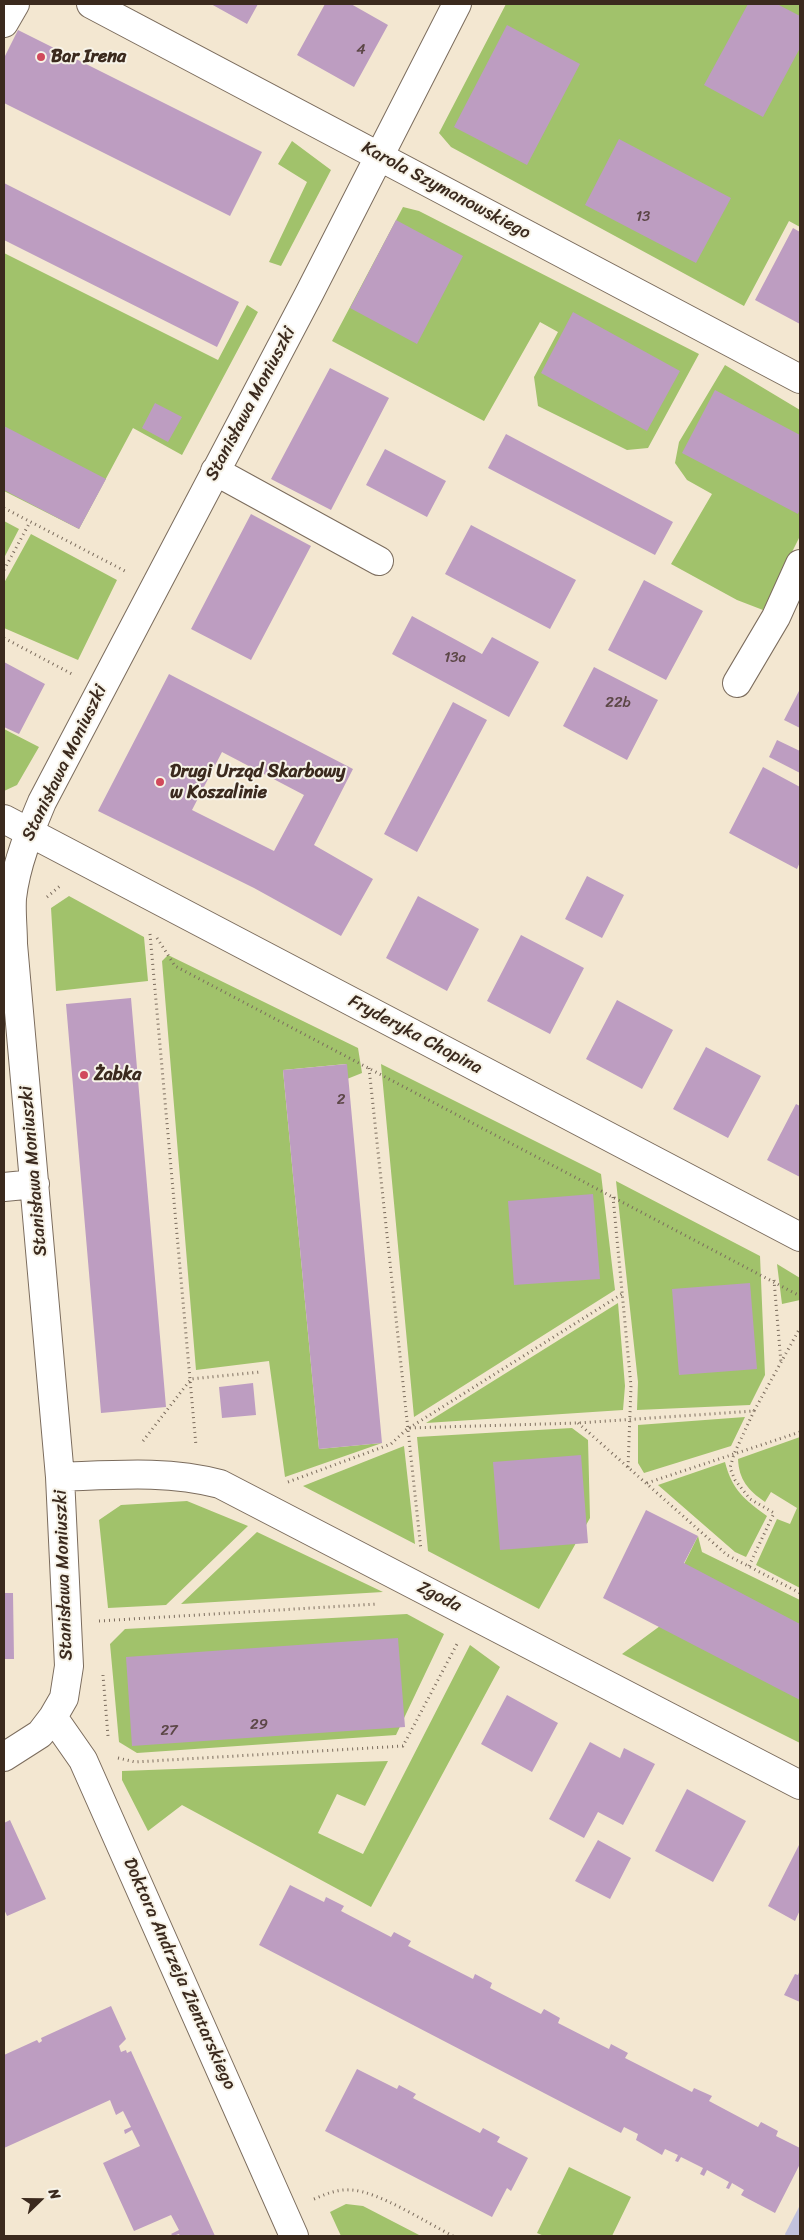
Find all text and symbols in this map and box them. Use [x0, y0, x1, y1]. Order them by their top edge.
house number: 4 [356, 41, 366, 59]
place label: Bar Irena [51, 46, 126, 68]
marker: Bar Irena [35, 51, 47, 63]
street label: Karola Szymanowskiego [358, 137, 534, 245]
house number: 13 [636, 208, 650, 226]
street label: Stanisława Moniuszki [201, 324, 301, 484]
house number: 13a [444, 649, 466, 667]
street label: Stanisława Moniuszki [18, 681, 112, 845]
house number: 22b [605, 694, 631, 712]
place label: Drugi Urząd Skarbowy w Koszalinie [170, 761, 345, 804]
marker: Drugi Urząd Skarbowy w Koszalinie [154, 776, 166, 788]
street label: Fryderyka Chopina [344, 991, 486, 1079]
place label: Żabka [94, 1064, 141, 1086]
marker: Żabka [78, 1069, 90, 1081]
street label: Stanisława Moniuszki [16, 1085, 52, 1257]
house number: 2 [337, 1091, 345, 1109]
street label: Stanisława Moniuszki [50, 1489, 78, 1661]
street label: Zgoda [413, 1577, 465, 1617]
house number: 29 [250, 1716, 268, 1734]
house number: 27 [160, 1722, 178, 1740]
street label: Doktora Andrzeja Zientarskiego [118, 1855, 240, 2093]
north arrow [15, 2175, 65, 2225]
text: N [41, 2185, 68, 2203]

